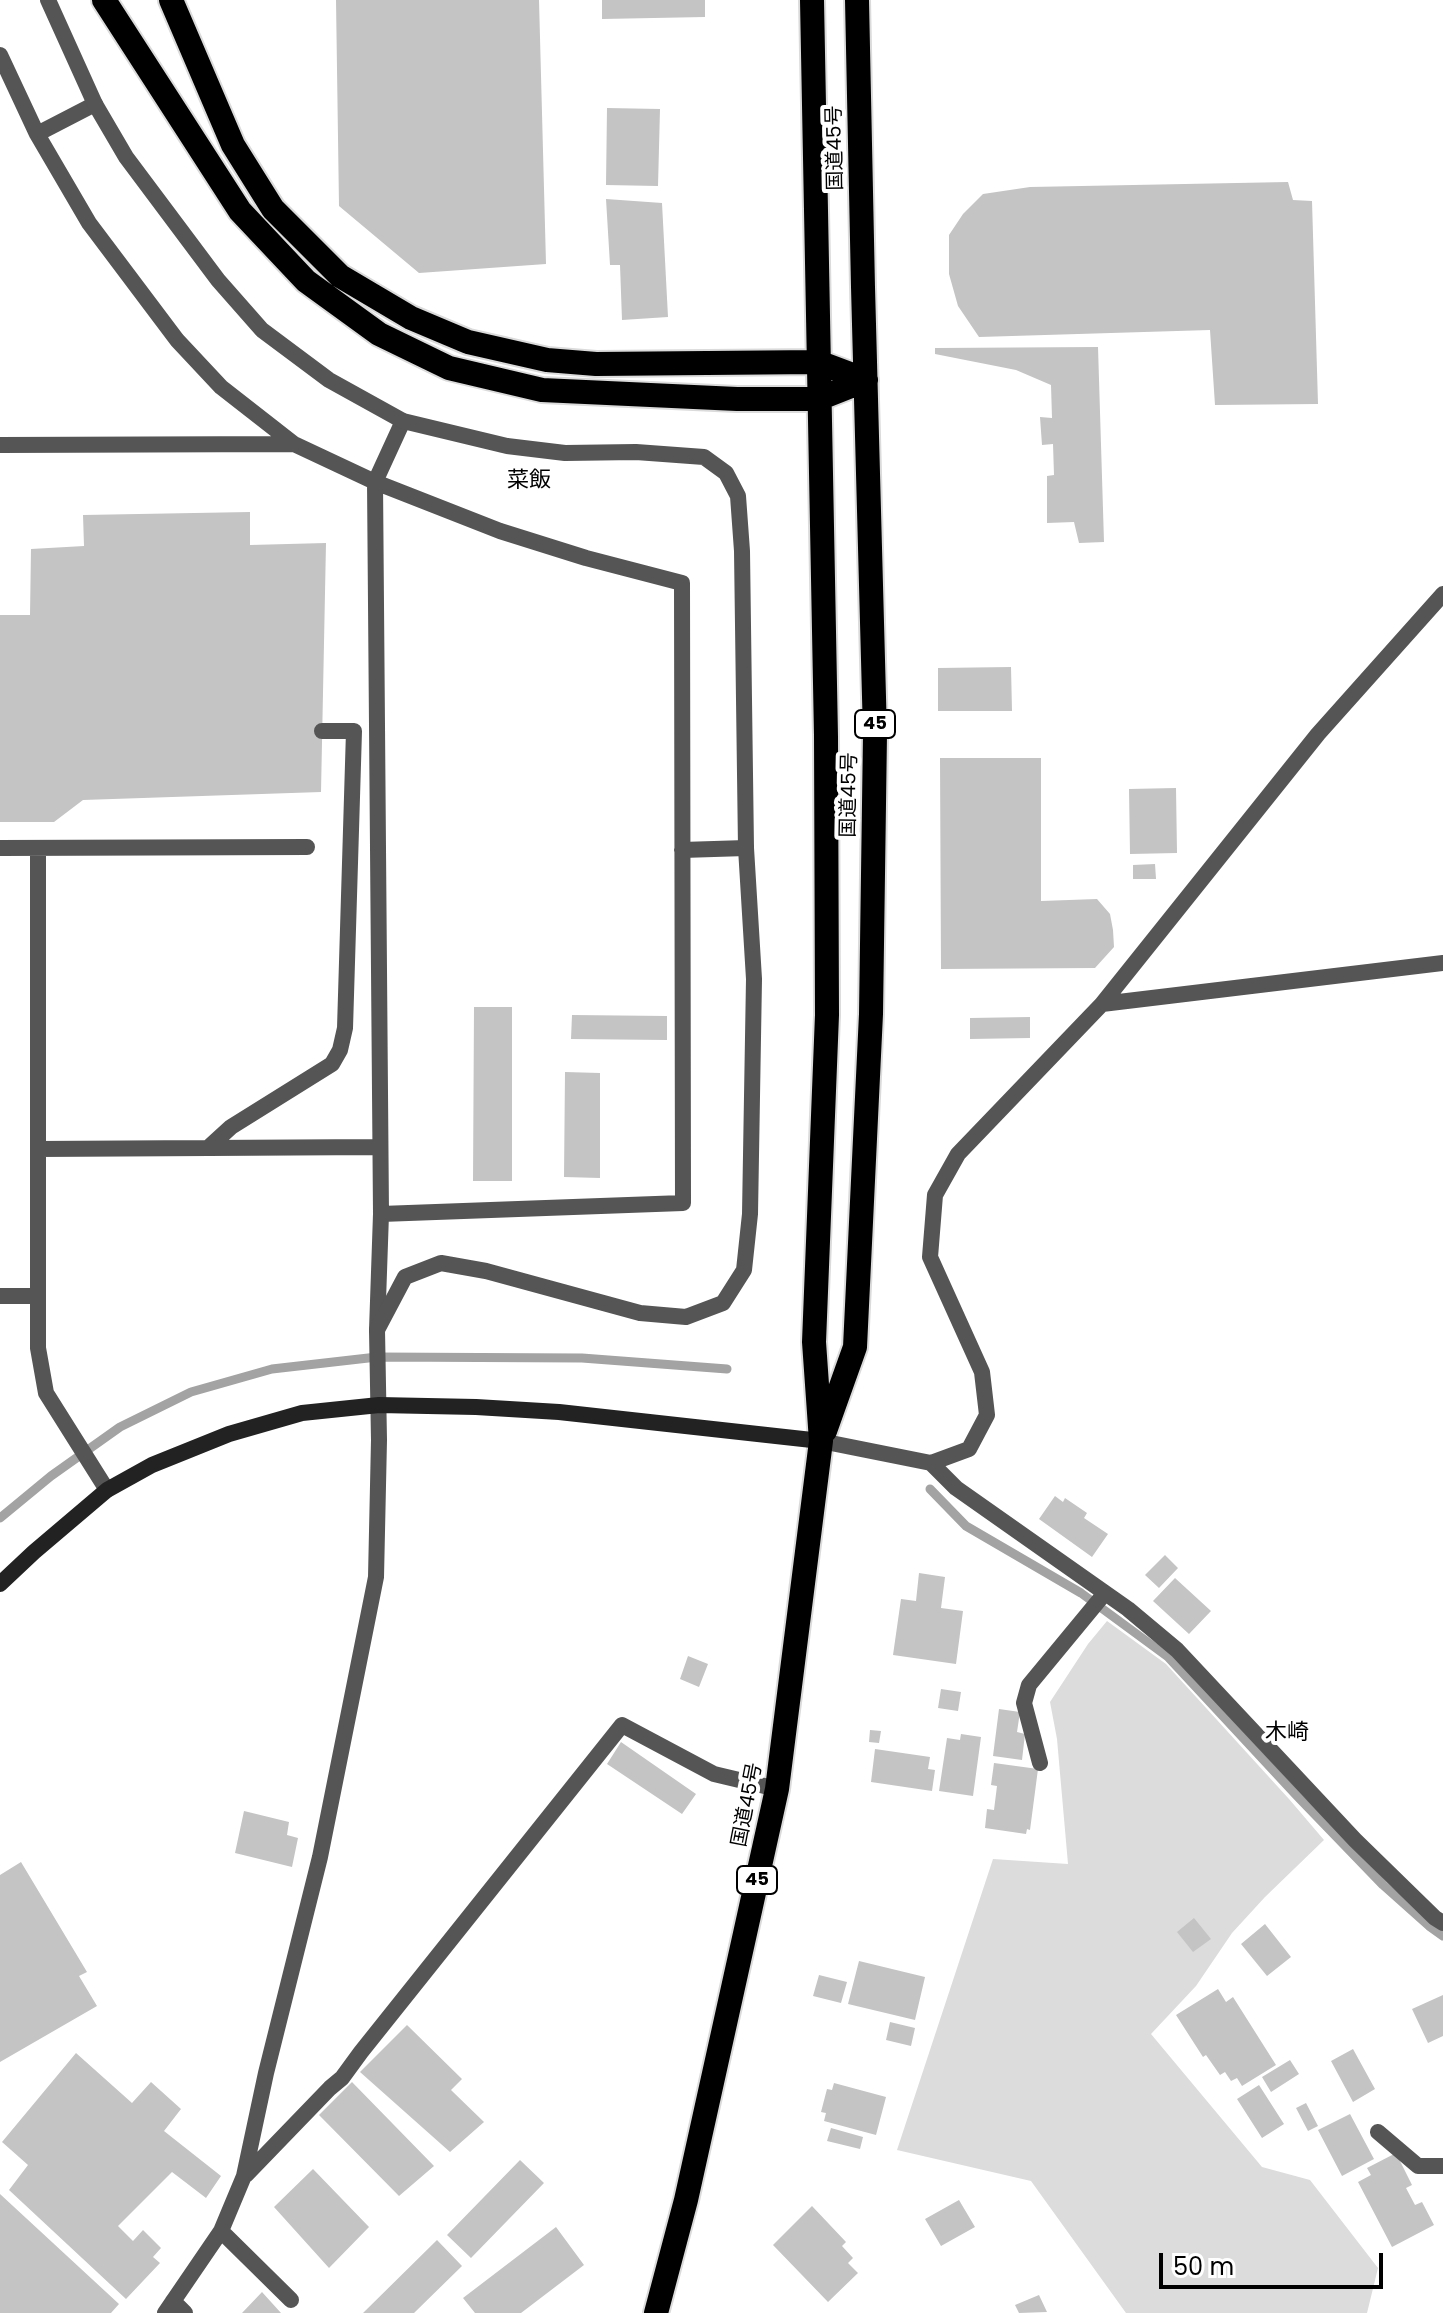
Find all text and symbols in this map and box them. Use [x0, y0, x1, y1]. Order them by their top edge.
street label: 国道45号 [823, 105, 849, 191]
district label: 菜飯 [507, 468, 551, 494]
road number: 45 [855, 710, 895, 738]
street label: 国道45号 [837, 752, 863, 838]
district label: 木崎 [1265, 1720, 1309, 1746]
street label: 国道45号 [728, 1761, 768, 1849]
road number: 45 [737, 1866, 777, 1894]
scale bar [1163, 2237, 1387, 2287]
text: 50 m [1173, 2250, 1234, 2283]

